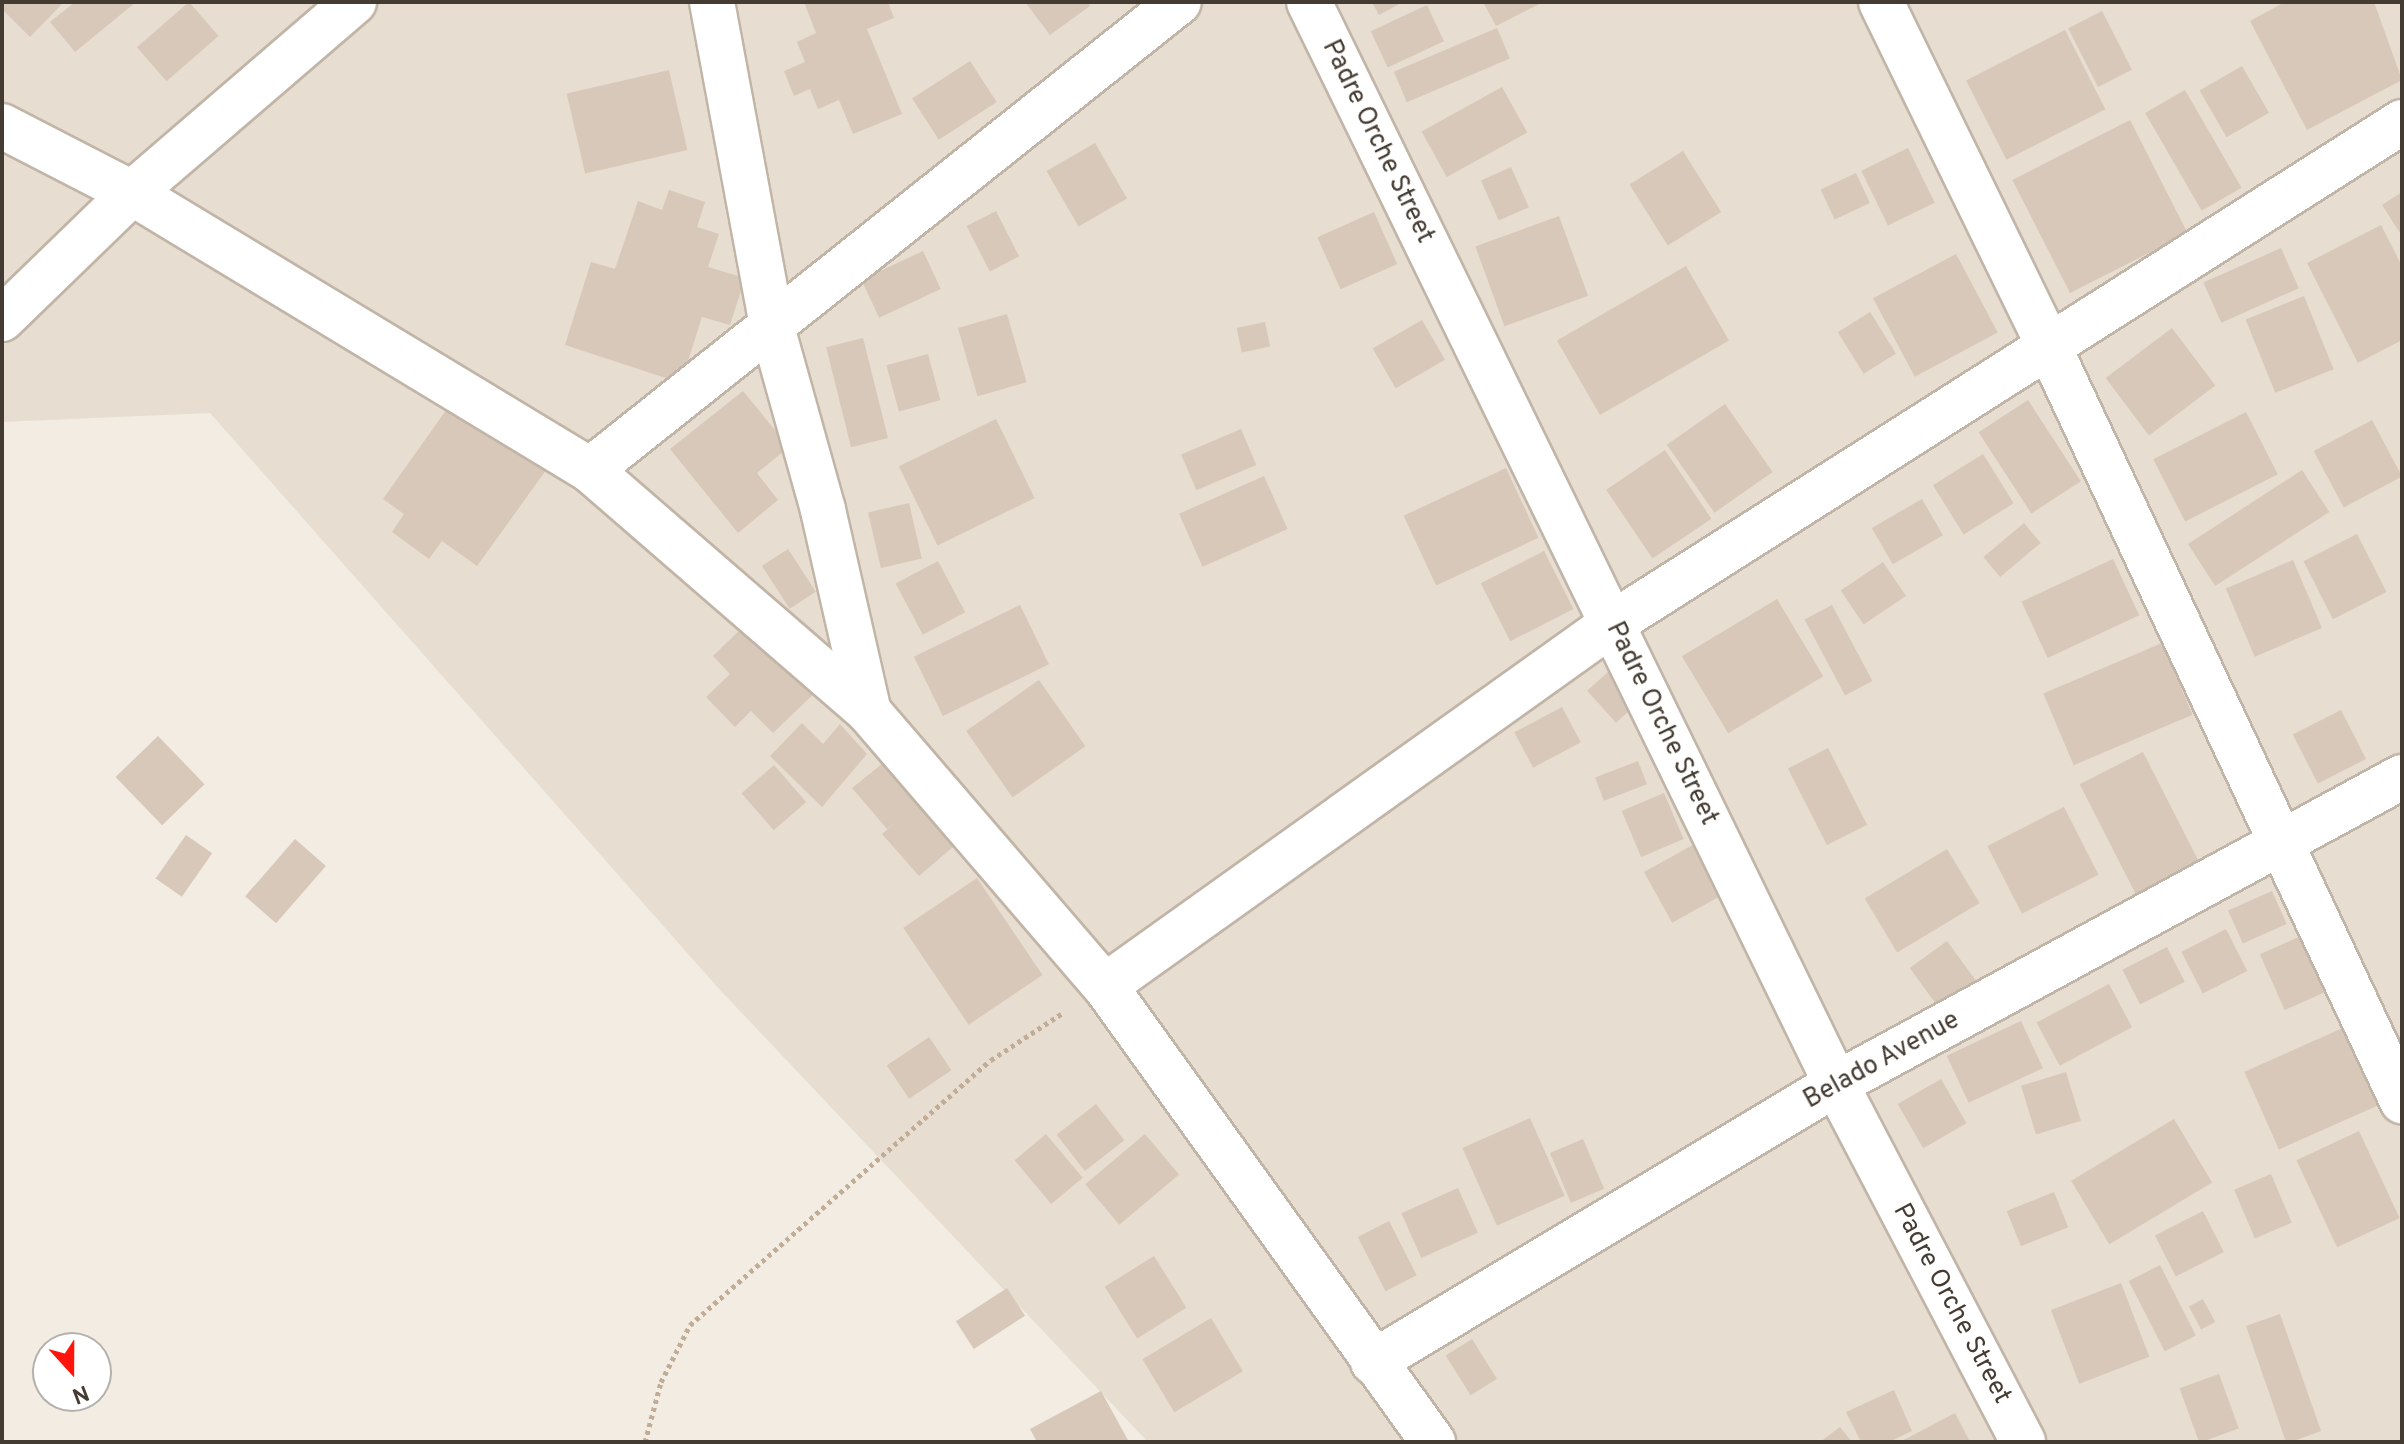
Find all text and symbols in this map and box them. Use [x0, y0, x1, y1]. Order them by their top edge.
street label: Padre Orche Street [1314, 35, 1440, 249]
street label: Padre Orche Street [1598, 617, 1724, 831]
street label: Belado Avenue [1798, 1005, 1966, 1117]
street label: Padre Orche Street [1885, 1199, 2017, 1409]
north arrow [32, 1332, 112, 1412]
text: N [68, 1378, 92, 1408]

